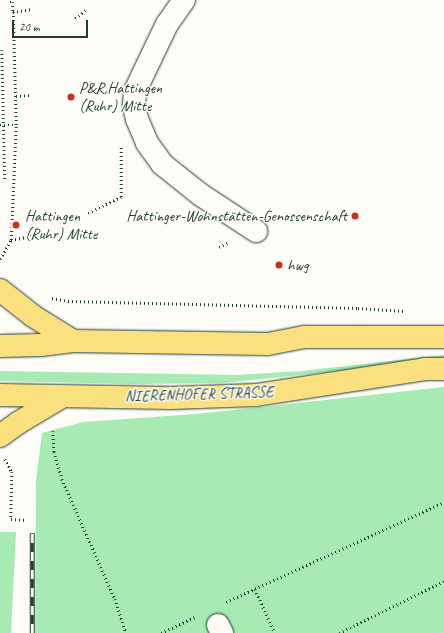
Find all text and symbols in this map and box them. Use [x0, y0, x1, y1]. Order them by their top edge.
scale bar [14, 12, 90, 38]
text: 20 m [19, 19, 39, 35]
place label: P&R,Hattingen (Ruhr) Mitte [79, 78, 162, 116]
marker: P&R,Hattingen (Ruhr) Mitte [66, 92, 76, 102]
place label: Hattingen (Ruhr) Mitte [25, 206, 97, 244]
place label: Hattinger-Wohnstätten-Genossenschaft [126, 206, 347, 226]
marker: Hattinger-Wohnstätten-Genossenschaft [350, 211, 360, 221]
marker: Hattingen (Ruhr) Mitte [10, 219, 22, 231]
place label: hwg [287, 255, 308, 275]
marker: hwg [274, 260, 284, 270]
street label: NIERENHOFER STRASSE [124, 382, 274, 406]

